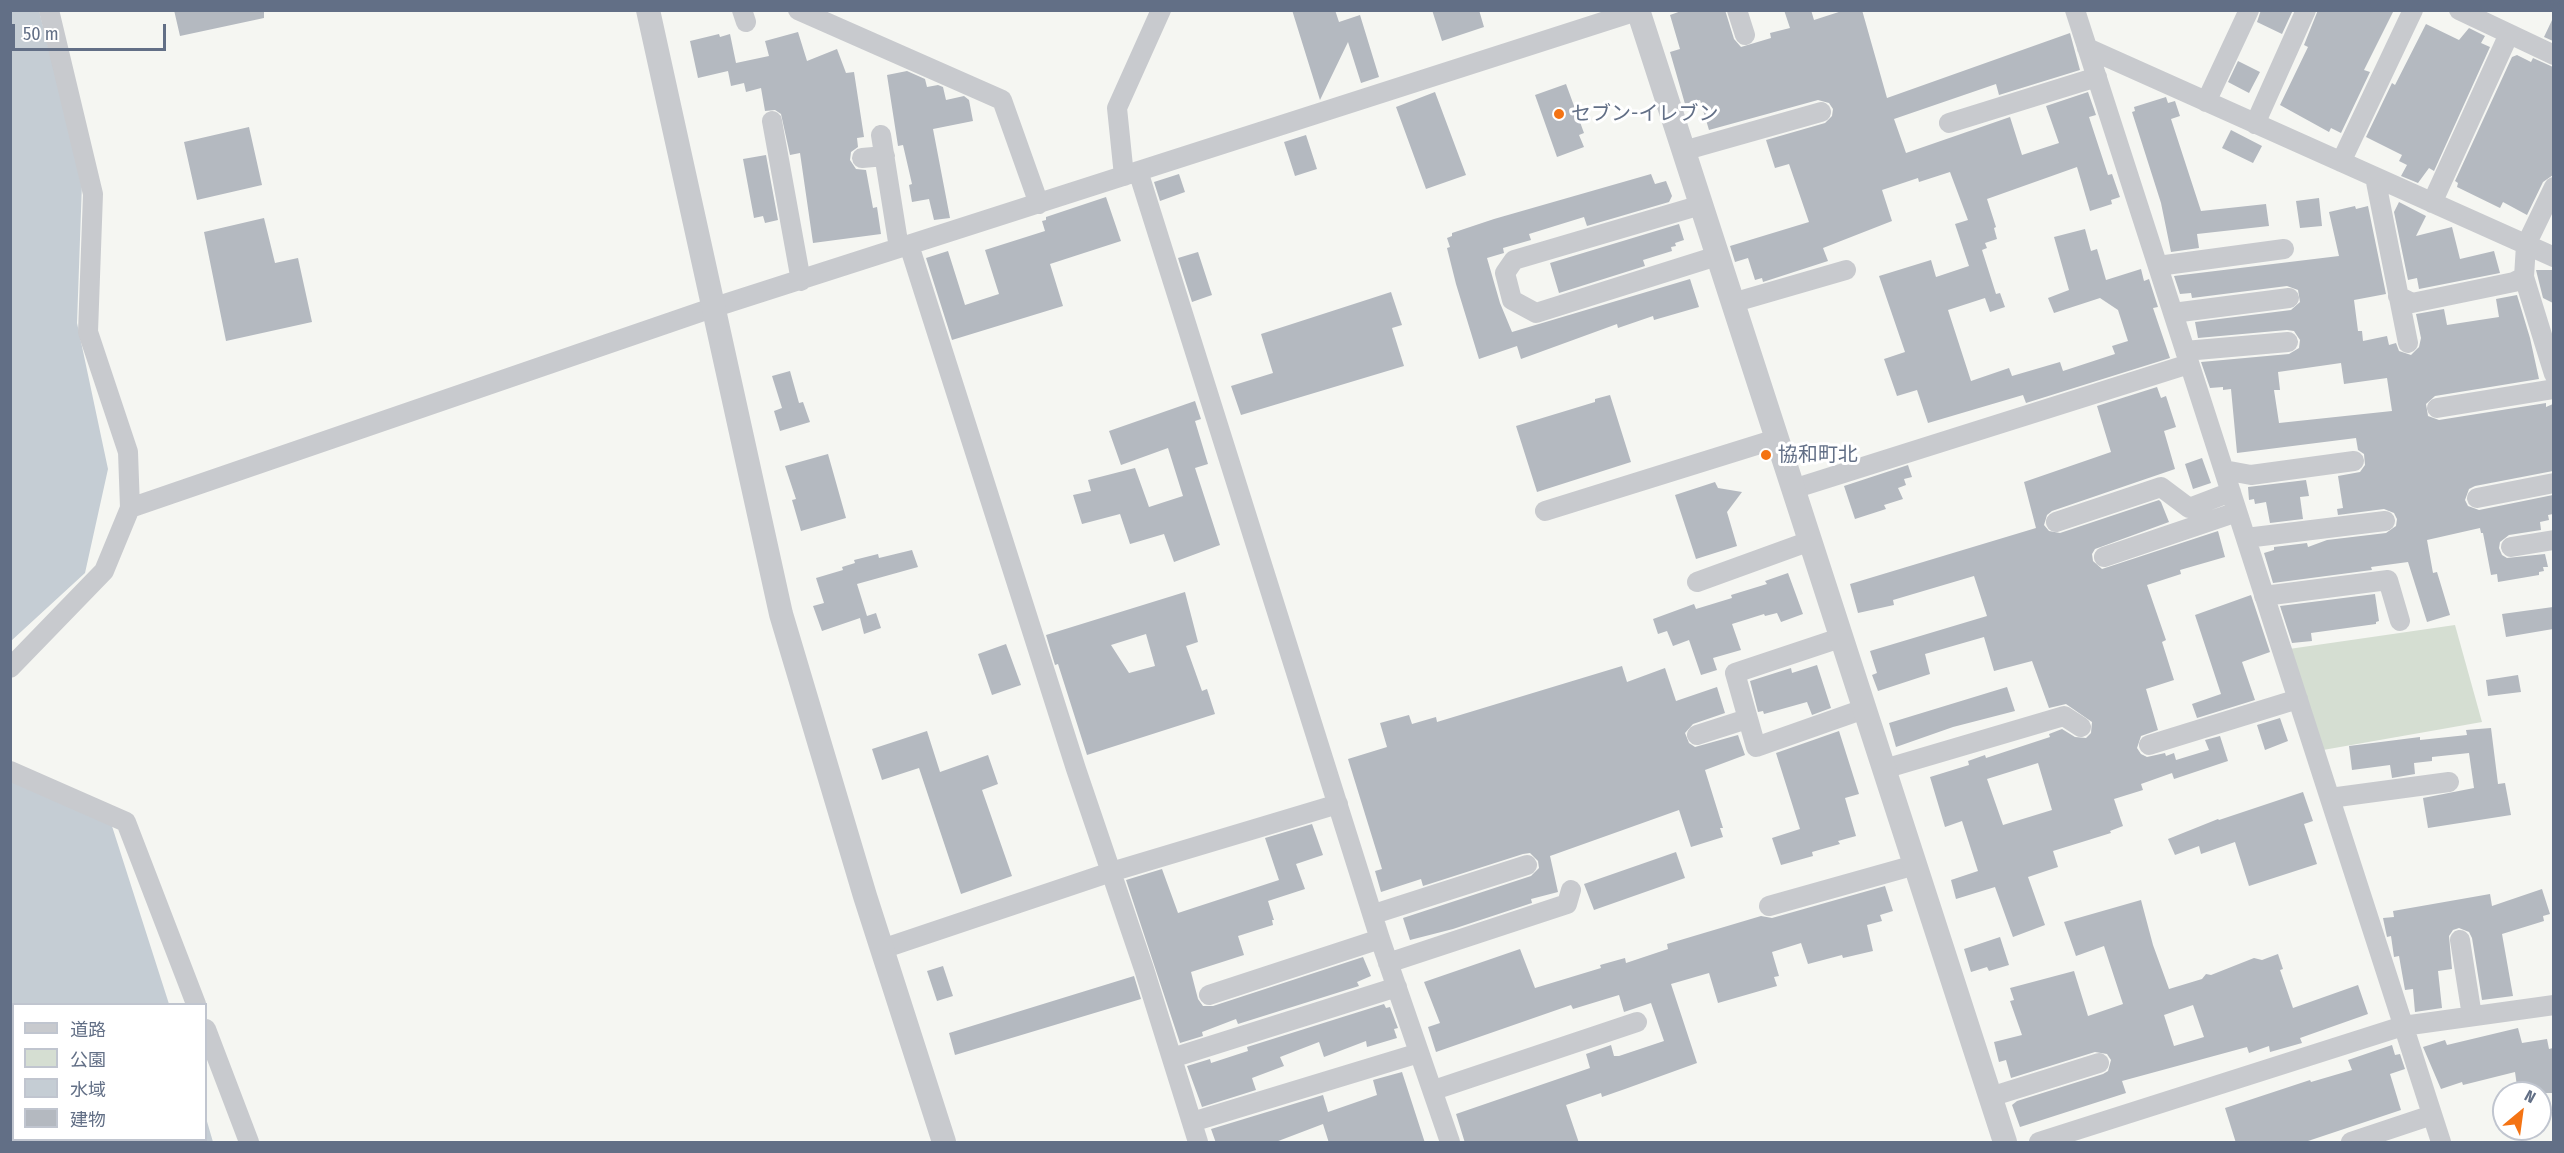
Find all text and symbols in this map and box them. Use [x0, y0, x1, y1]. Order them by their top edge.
scale bar [15, 12, 170, 50]
text: 50 m [23, 23, 59, 45]
place label: セブン-イレブン [1571, 102, 1718, 126]
marker: セブン-イレブン [1552, 107, 1566, 121]
place label: 協和町北 [1778, 443, 1858, 467]
marker: 協和町北 [1759, 448, 1773, 462]
legend [12, 1003, 207, 1141]
text: 道路 [70, 1019, 106, 1041]
text: 公園 [70, 1049, 106, 1071]
text: 水域 [70, 1079, 106, 1101]
north arrow [2492, 1081, 2552, 1141]
text: N [2521, 1086, 2539, 1107]
text: 建物 [70, 1109, 106, 1131]

